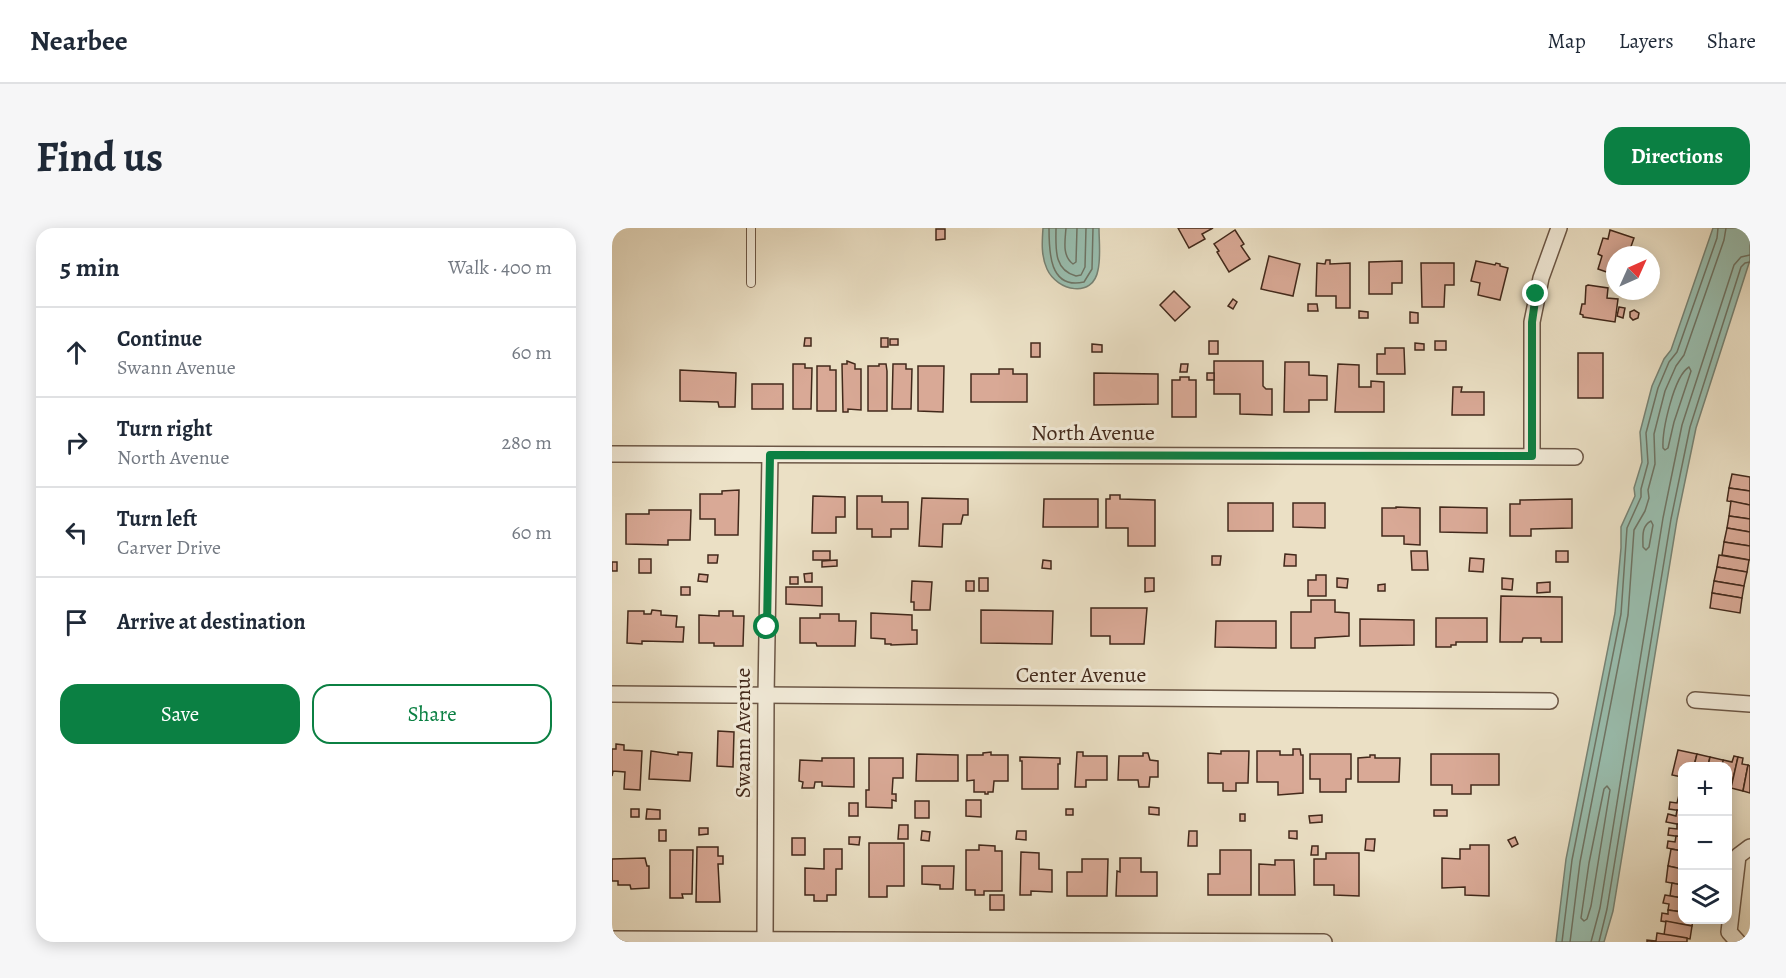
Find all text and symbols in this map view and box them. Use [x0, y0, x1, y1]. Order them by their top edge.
text: Nearbee [30, 22, 128, 60]
text: Map [1547, 27, 1586, 55]
text: Layers [1619, 27, 1674, 55]
text: Share [1707, 27, 1756, 55]
button: Directions [1604, 127, 1750, 185]
text: Find us [36, 128, 163, 185]
north arrow [1606, 246, 1660, 300]
text: 5 min [60, 250, 120, 285]
text: Walk · 400 m [448, 254, 552, 281]
route end [1522, 280, 1548, 306]
text: Continue [117, 324, 202, 354]
icon: ahead [60, 336, 93, 369]
text: 60 m [512, 339, 552, 366]
text: Swann Avenue [117, 354, 236, 381]
text: Turn right [117, 414, 213, 444]
street label: North Avenue [1031, 418, 1155, 448]
icon: right [60, 426, 93, 459]
text: 280 m [502, 429, 552, 456]
text: North Avenue [117, 444, 229, 471]
text: Turn left [117, 504, 197, 534]
icon: left [60, 516, 93, 549]
text: 60 m [512, 519, 552, 546]
text: Carver Drive [117, 534, 221, 561]
icon: arrive [60, 606, 93, 639]
text: Arrive at destination [117, 607, 306, 637]
route start [753, 613, 779, 639]
street label: Center Avenue [1016, 660, 1146, 690]
street label: Swann Avenue [728, 668, 758, 798]
button: Save [60, 684, 300, 744]
button: Share [312, 684, 552, 744]
map controls [1678, 762, 1732, 924]
button: + [1678, 762, 1732, 816]
button: − [1678, 816, 1732, 870]
button: layers [1678, 870, 1732, 924]

